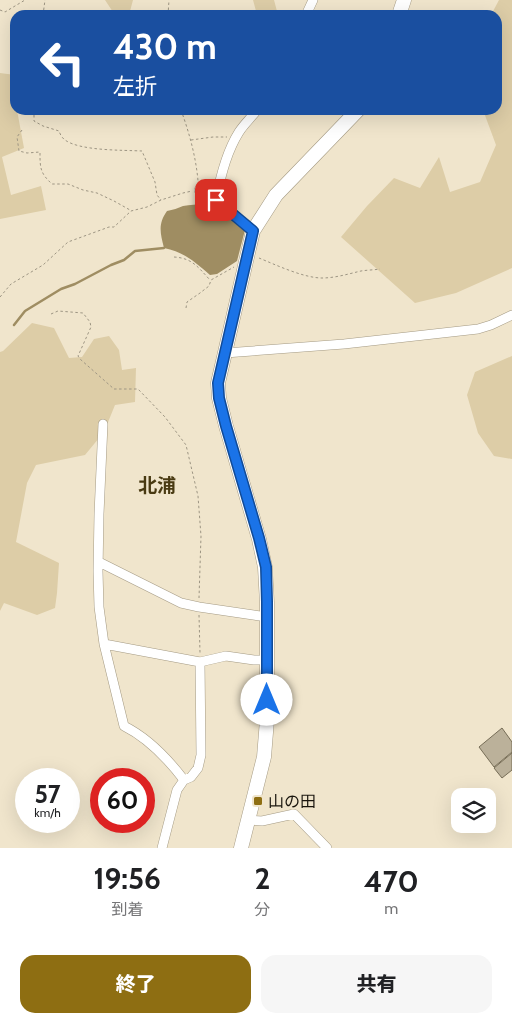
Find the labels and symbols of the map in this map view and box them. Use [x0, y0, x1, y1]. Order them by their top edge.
pin [195, 179, 237, 221]
district label: 北浦 [138, 474, 176, 497]
position arrow [240, 673, 292, 725]
speed limit sign: 60 [90, 768, 155, 833]
place label: 山の田 [268, 792, 316, 811]
marker: 山の田 [252, 795, 264, 807]

